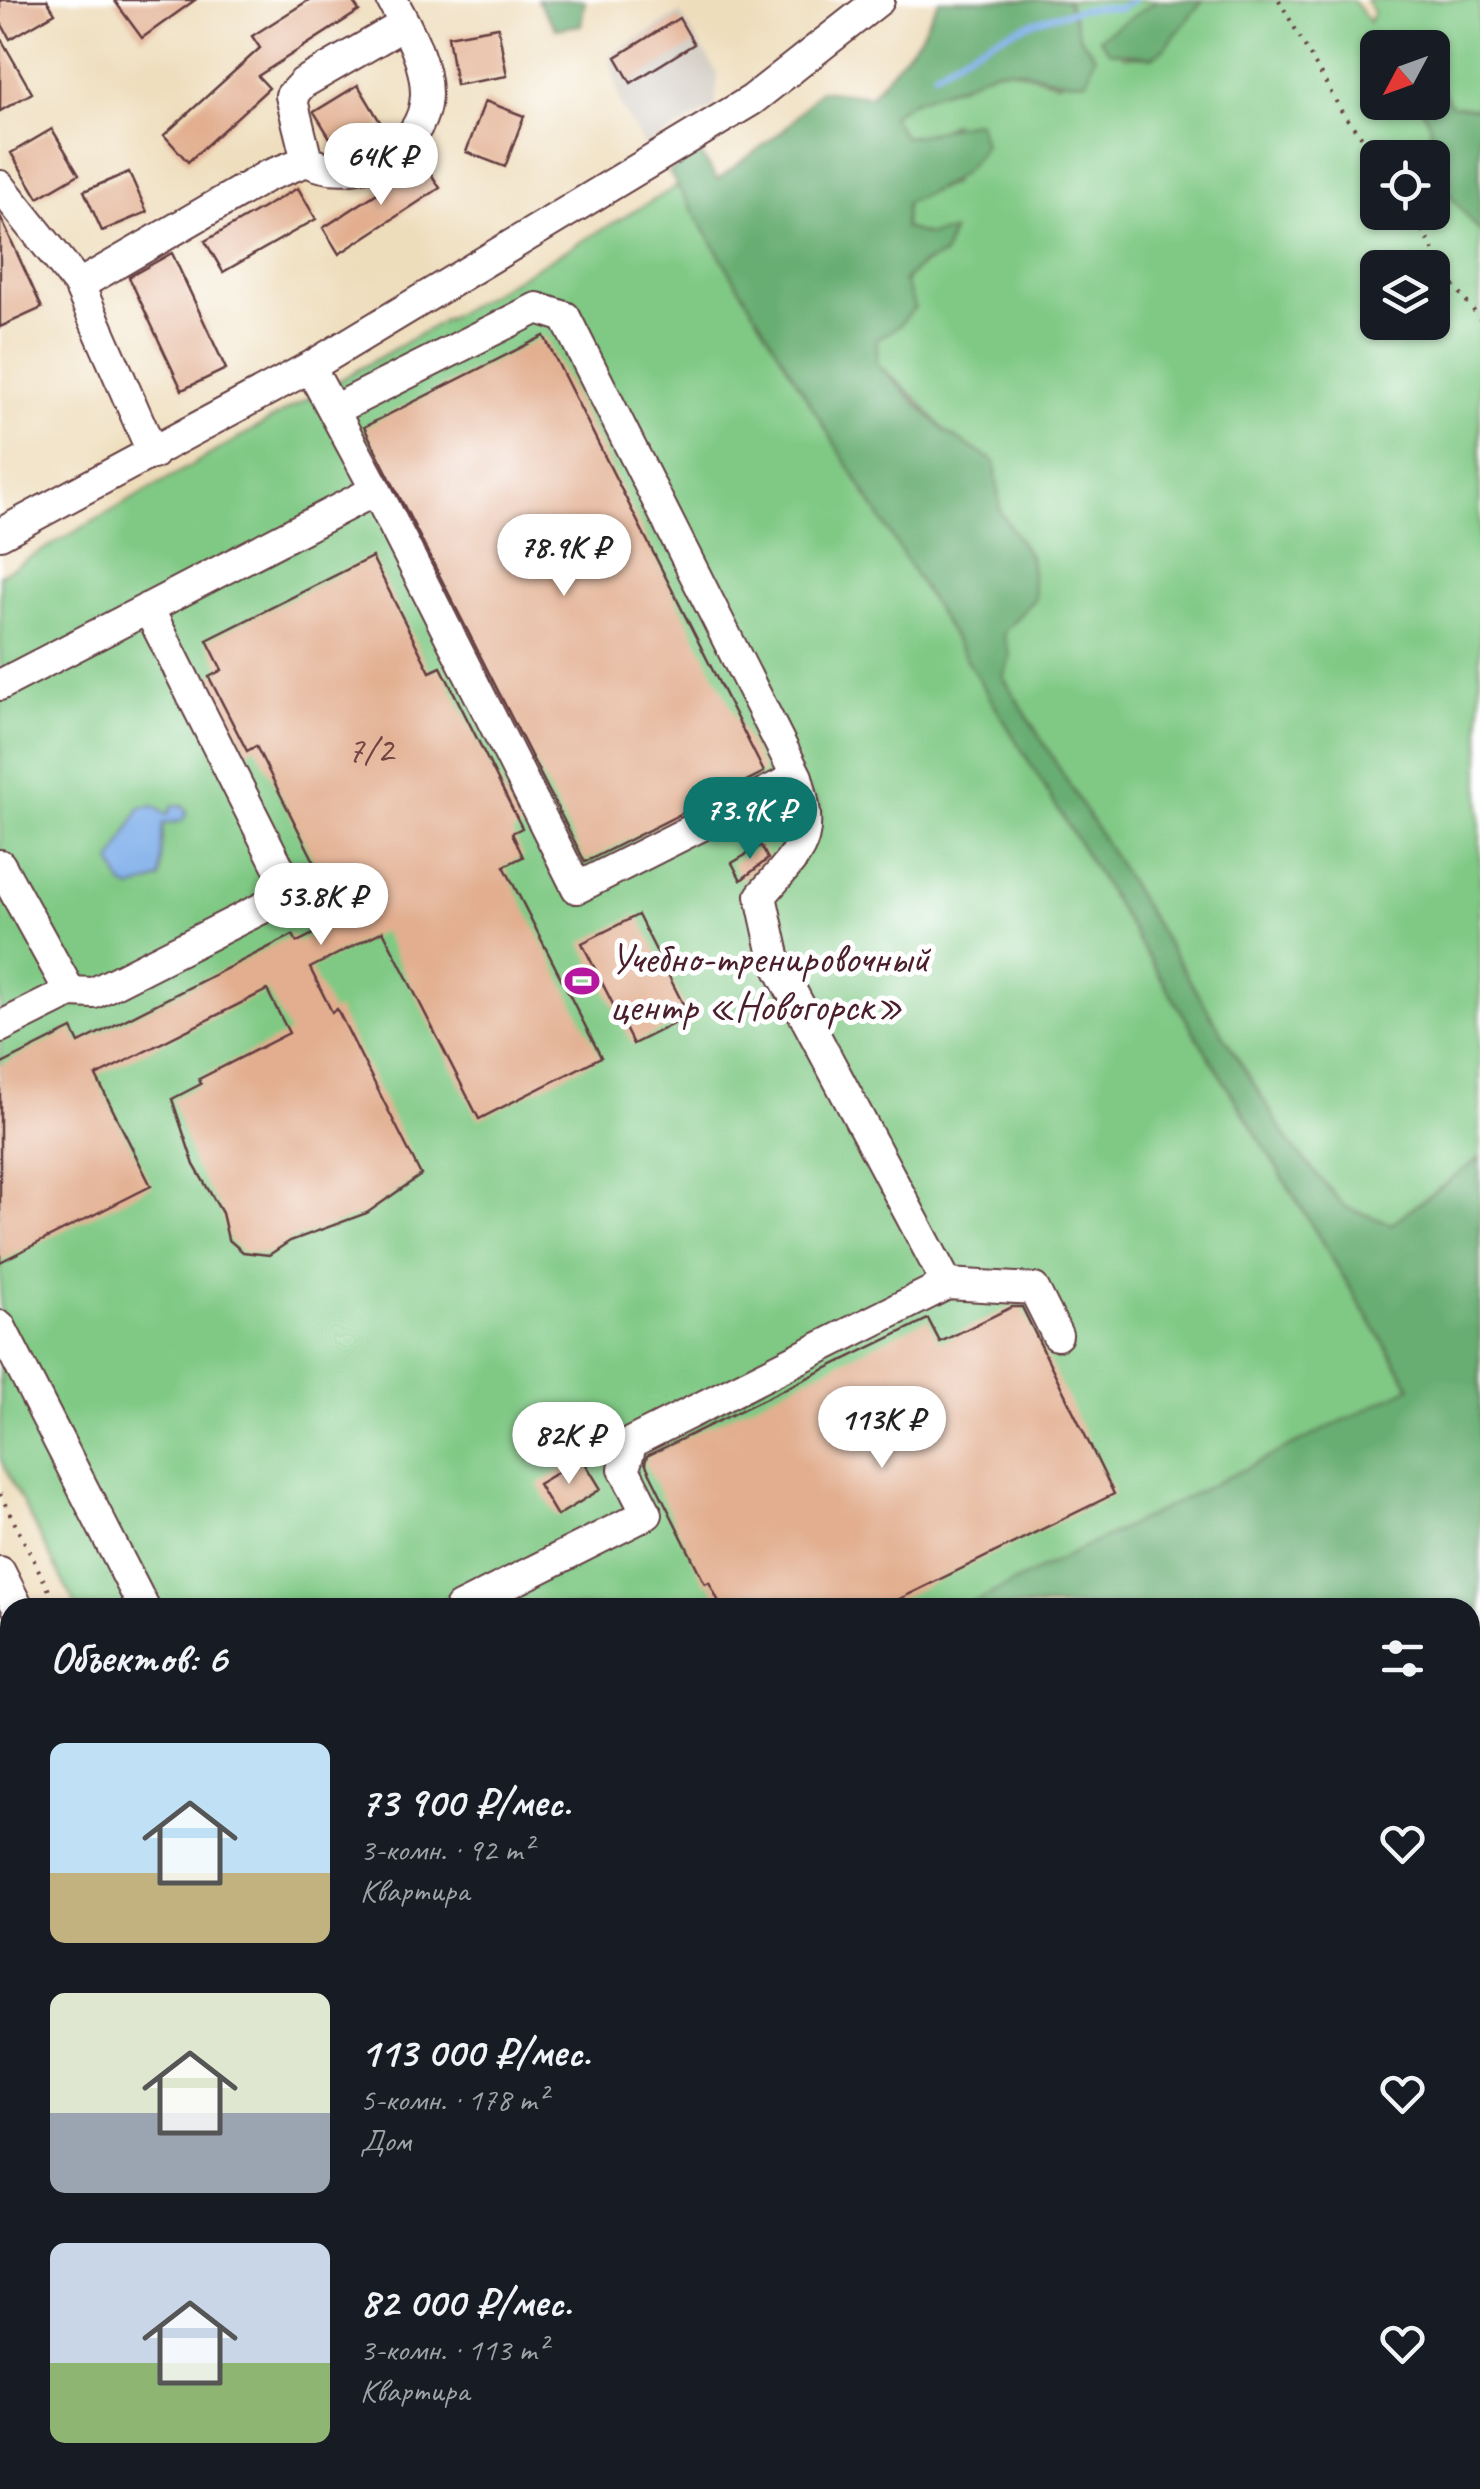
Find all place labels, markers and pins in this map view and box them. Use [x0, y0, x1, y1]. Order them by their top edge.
pin: 64K ₽ [311, 123, 451, 208]
pin: 78.9K ₽ [472, 514, 656, 599]
pin: 73.9K ₽ [658, 777, 842, 862]
pin: 53.8K ₽ [229, 863, 413, 948]
place label: Учебно-тренировочный центр «Новогорск» [610, 932, 932, 1033]
sports icon: Учебно-тренировочный центр «Новогорск» [563, 962, 601, 1000]
pin: 113K ₽ [801, 1386, 963, 1471]
pin: 82K ₽ [499, 1402, 639, 1487]

